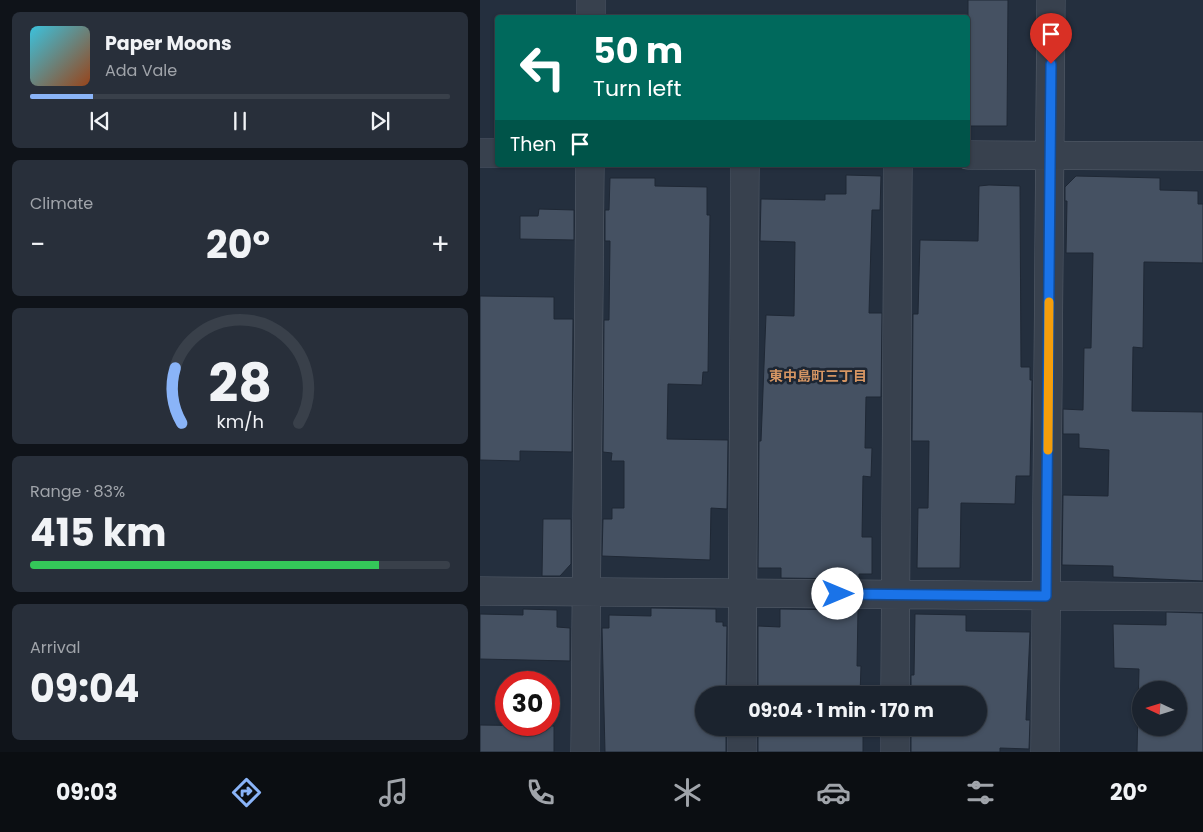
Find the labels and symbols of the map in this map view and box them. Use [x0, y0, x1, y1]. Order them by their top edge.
pin [1030, 13, 1072, 64]
district label: 東中島町三丁目 [769, 366, 867, 386]
position arrow [811, 567, 863, 619]
speed limit sign: 30 [495, 671, 560, 736]
north arrow [1132, 681, 1188, 736]

